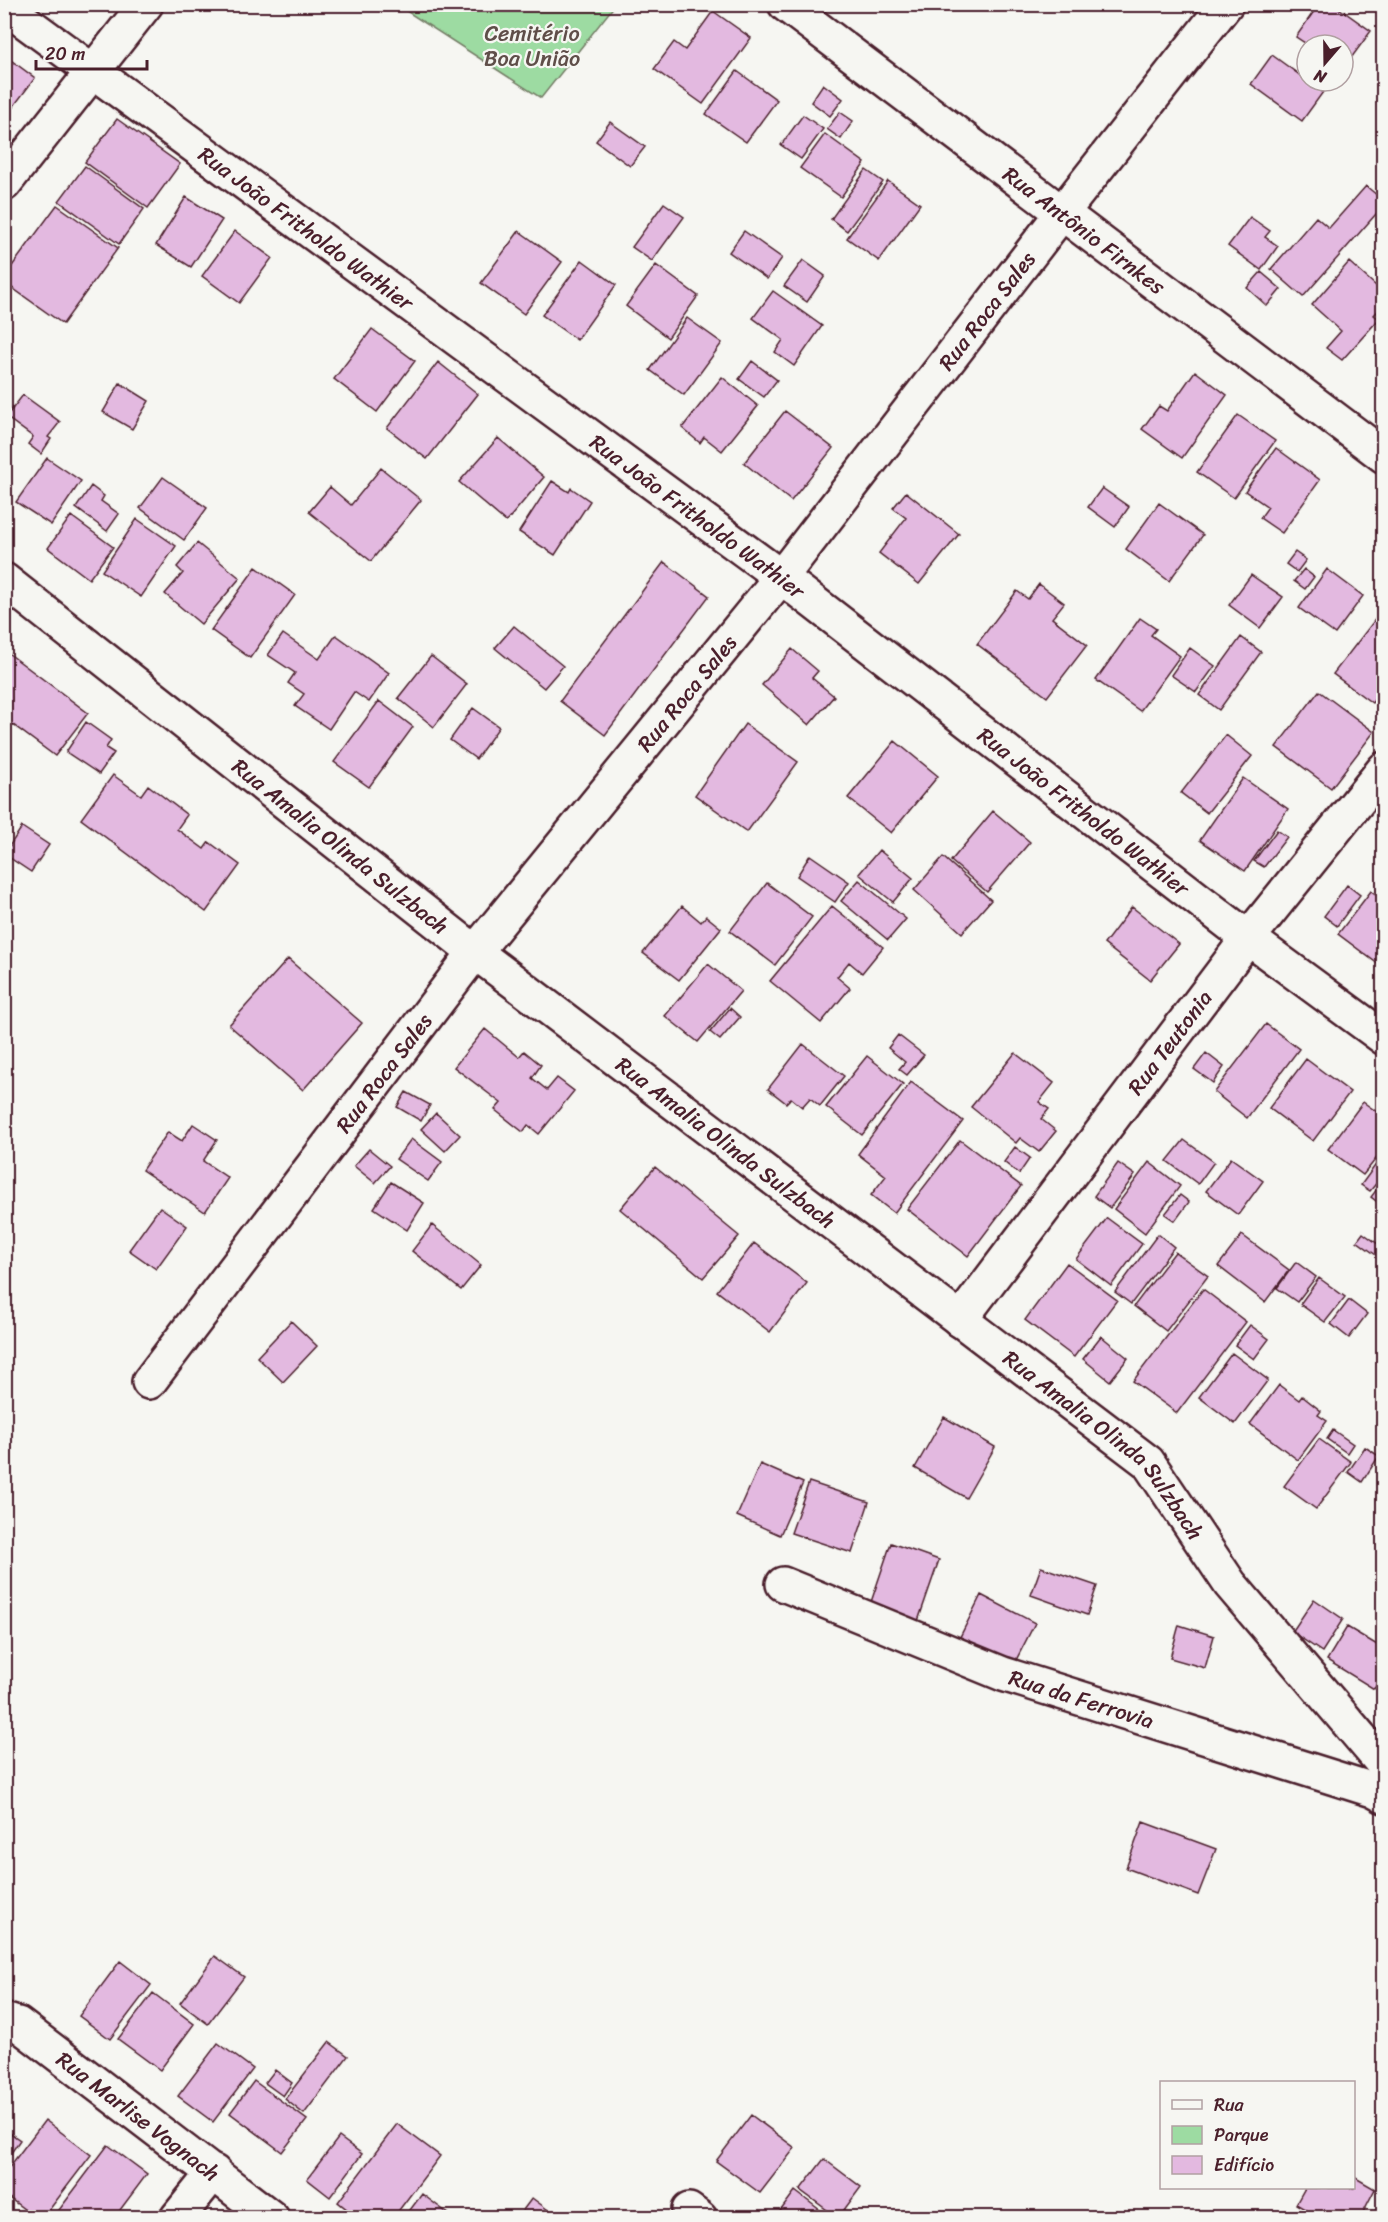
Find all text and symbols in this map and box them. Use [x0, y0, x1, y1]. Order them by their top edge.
park label: Cemitério Boa União [484, 14, 580, 78]
scale bar [36, 33, 147, 71]
north arrow [1295, 33, 1355, 93]
text: 20 m [45, 38, 85, 70]
text: N [1309, 61, 1331, 92]
street label: Rua João Fritholdo Wathier [190, 136, 424, 322]
street label: Rua Antônio Firnkes [994, 156, 1175, 305]
street label: Rua Roca Sales [928, 243, 1046, 379]
street label: Rua João Fritholdo Wathier [581, 424, 815, 610]
street label: Rua Roca Sales [627, 626, 747, 761]
street label: Rua João Fritholdo Wathier [969, 717, 1200, 908]
street label: Rua Amalia Olinda Sulzbach [223, 748, 458, 945]
street label: Rua Teutonia [1117, 981, 1223, 1104]
street label: Rua Roca Sales [325, 1004, 442, 1142]
street label: Rua Amalia Olinda Sulzbach [607, 1046, 844, 1239]
street label: Rua Amalia Olinda Sulzbach [994, 1340, 1214, 1548]
street label: Rua da Ferrovia [1004, 1658, 1159, 1740]
street label: Rua Marlise Vognach [48, 2041, 229, 2192]
legend [1160, 2081, 1355, 2189]
text: Rua [1214, 2089, 1245, 2121]
text: Parque [1214, 2119, 1269, 2151]
text: Edifício [1214, 2149, 1274, 2181]

